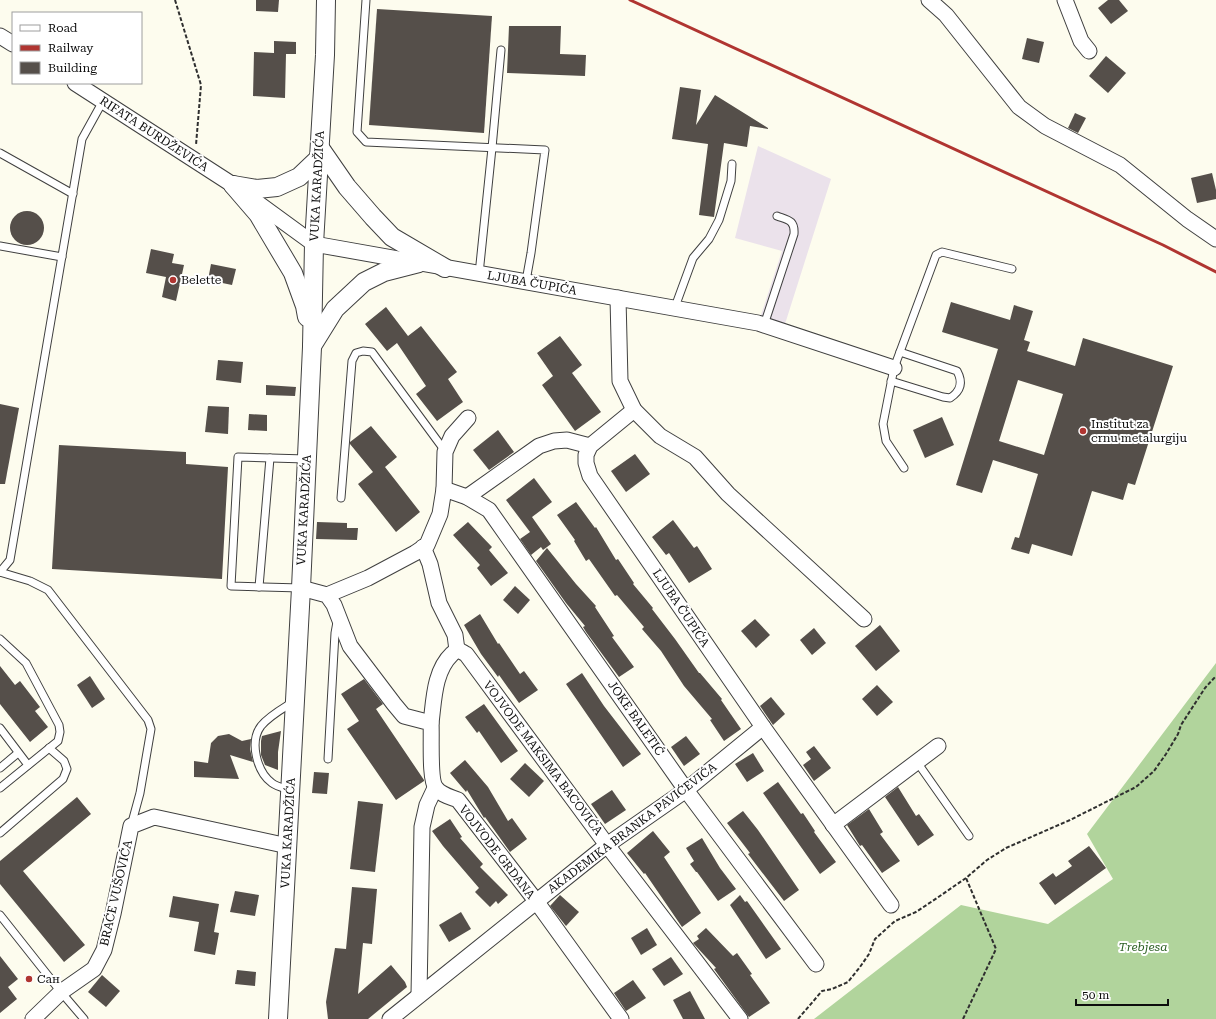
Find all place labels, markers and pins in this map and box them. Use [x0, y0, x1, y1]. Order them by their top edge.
place label: Belette [181, 273, 222, 287]
marker: Belette [168, 275, 178, 285]
place label: Institut za crnu metalurgiju [1091, 417, 1187, 445]
marker: Institut za crnu metalurgiju [1078, 426, 1088, 436]
place label: Сан [37, 972, 60, 986]
marker: Сан [24, 974, 34, 984]

